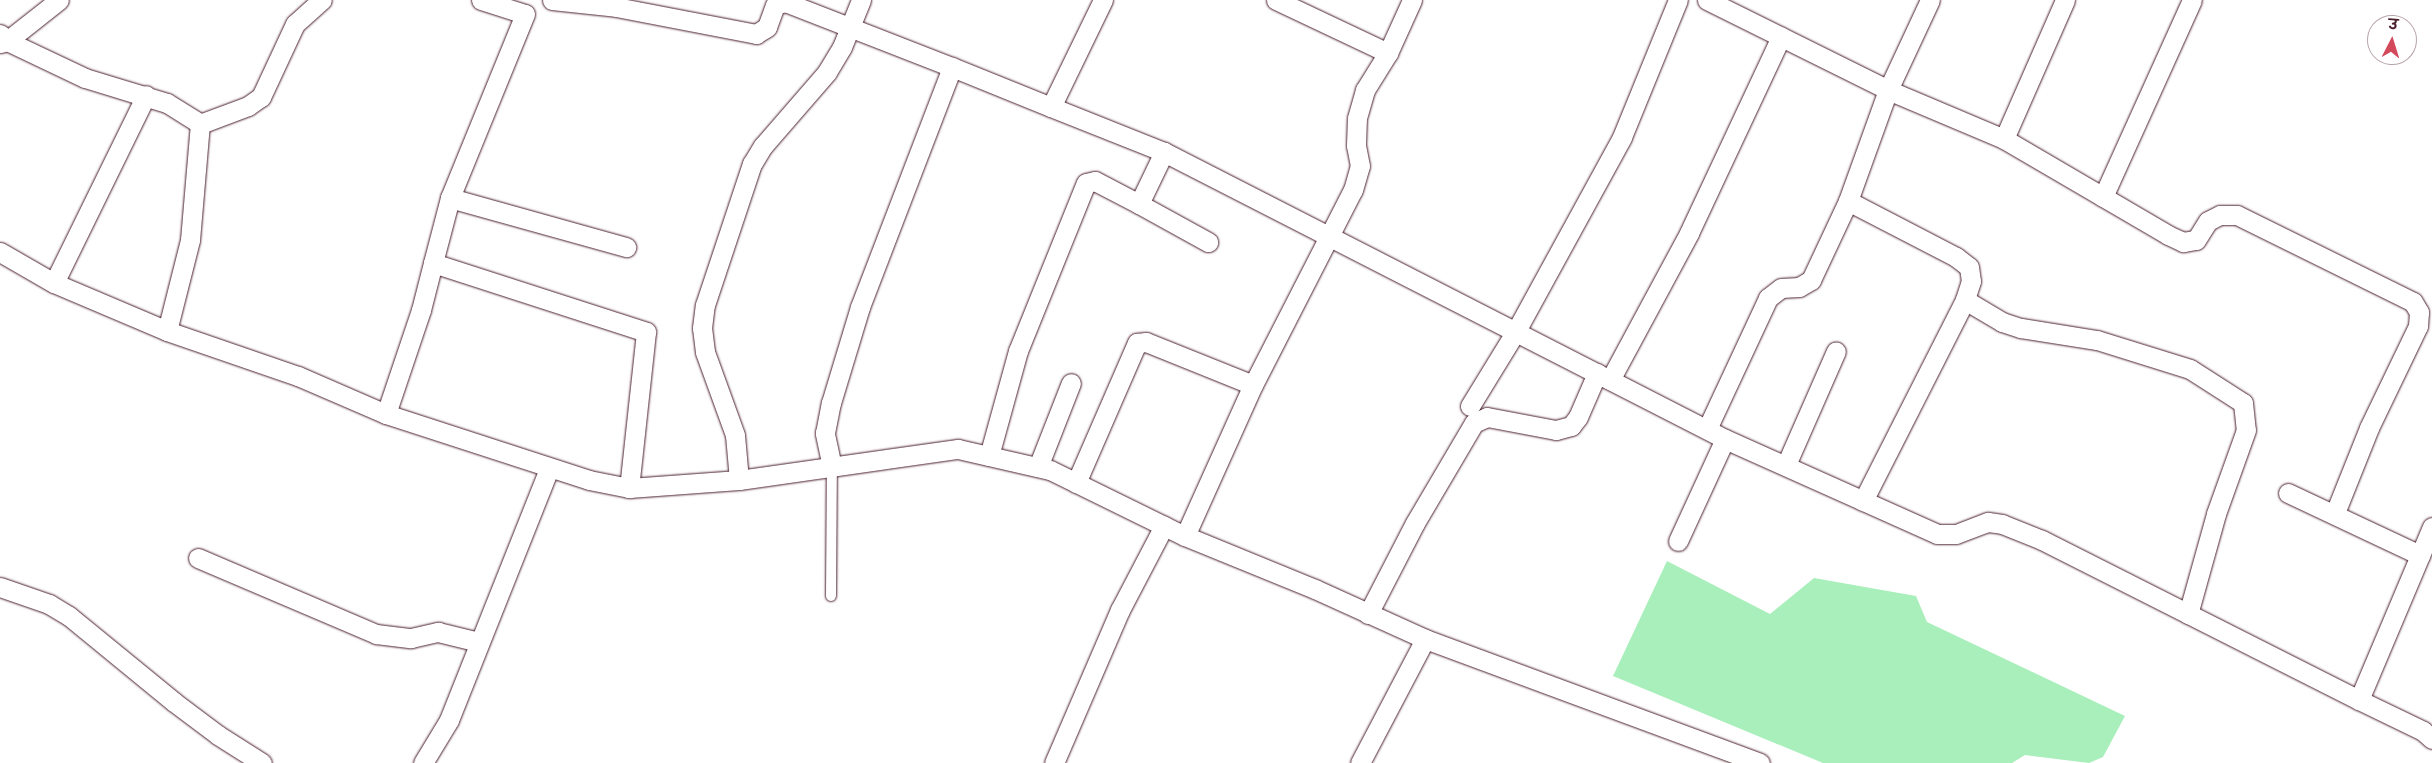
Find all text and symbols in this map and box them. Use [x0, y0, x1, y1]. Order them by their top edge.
north arrow [2367, 15, 2417, 65]
text: उ [2388, 15, 2399, 36]

